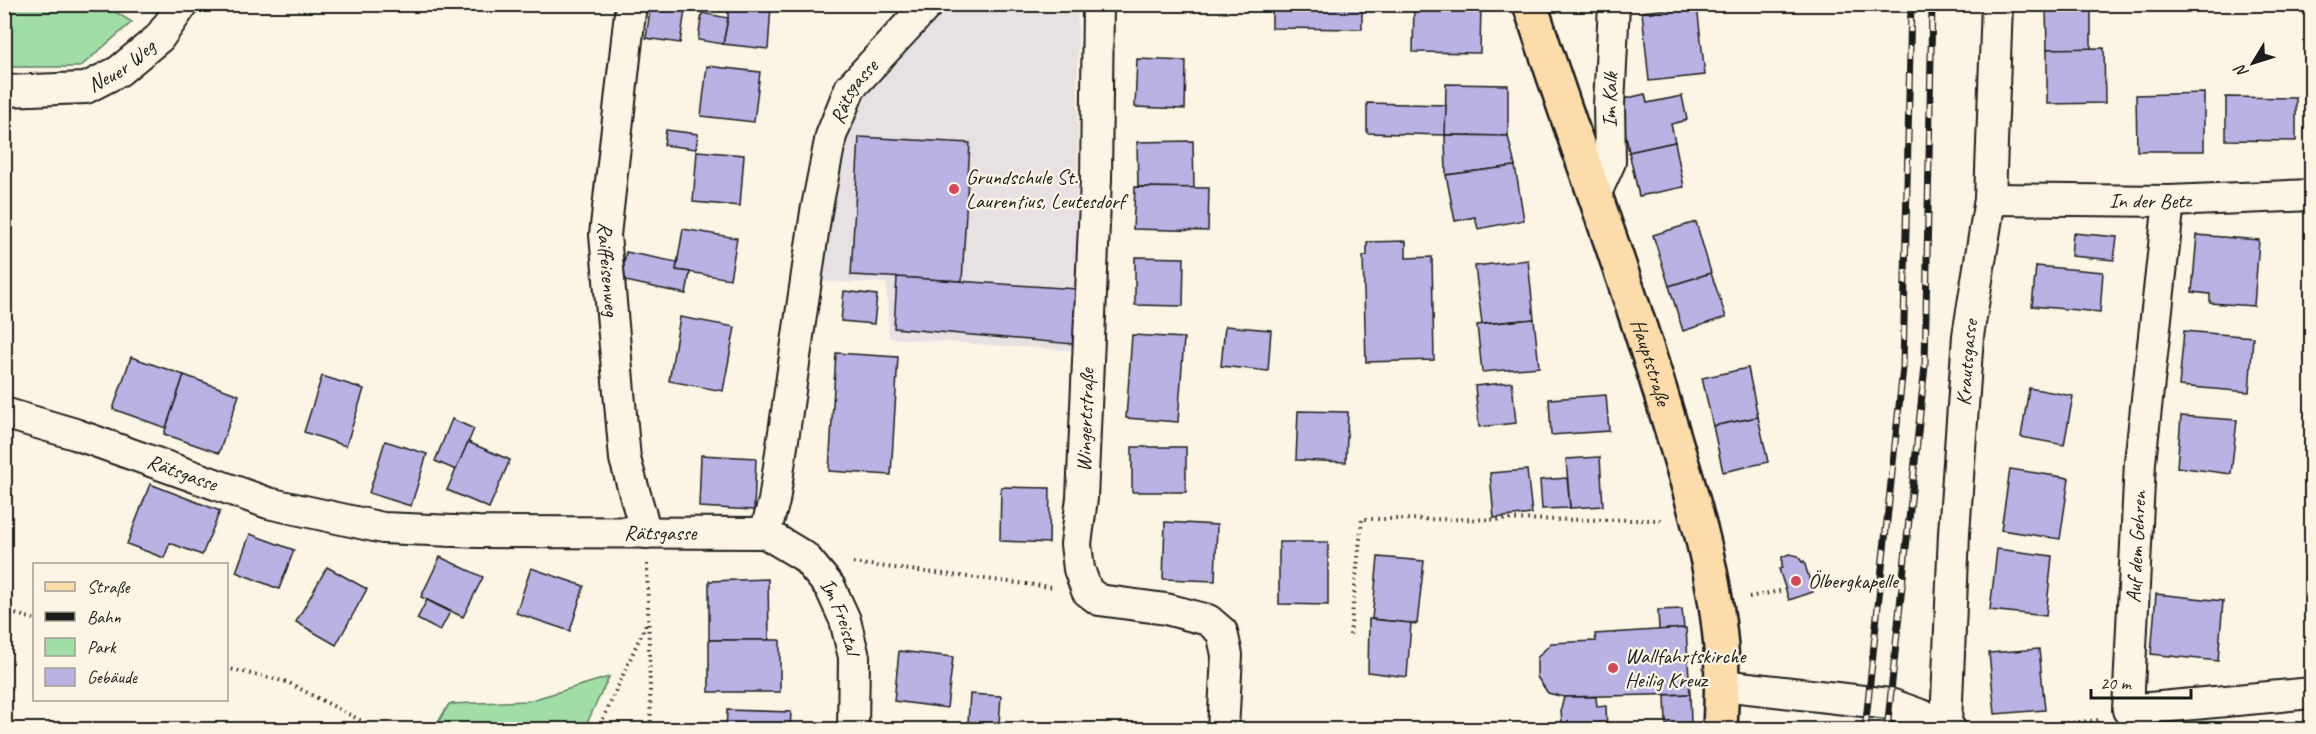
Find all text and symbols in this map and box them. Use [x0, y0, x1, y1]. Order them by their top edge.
street label: Neuer Weg [83, 33, 162, 98]
north arrow [2223, 33, 2283, 93]
street label: Rätsgasse [824, 53, 884, 128]
text: N [2229, 59, 2253, 82]
street label: Im Kalk [1596, 70, 1624, 128]
place label: Grundschule St. Laurentius, Leutesdorf [966, 164, 1128, 214]
marker: Grundschule St. Laurentius, Leutesdorf [947, 182, 961, 196]
street label: In der Betz [2109, 187, 2194, 214]
street label: Raiffeisenweg [592, 221, 625, 319]
street label: Hauptstraße [1625, 316, 1677, 410]
street label: Krautsgasse [1950, 316, 1984, 407]
street label: Wingertstraße [1070, 366, 1100, 472]
street label: Rätsgasse [144, 448, 222, 497]
street label: Auf dem Gehren [2120, 489, 2152, 604]
street label: Rätsgasse [624, 520, 698, 546]
legend [33, 563, 228, 701]
place label: Ölbergkapelle [1808, 568, 1900, 594]
street label: Im Freistal [815, 572, 867, 660]
marker: Ölbergkapelle [1789, 574, 1803, 588]
text: Straße [87, 576, 131, 598]
text: Bahn [87, 606, 122, 628]
text: Park [87, 636, 117, 658]
place label: Wallfahrtskirche Heilig Kreuz [1625, 643, 1747, 693]
marker: Wallfahrtskirche Heilig Kreuz [1606, 661, 1620, 675]
scale bar [2091, 662, 2192, 700]
text: Gebäude [87, 666, 138, 688]
text: 20 m [2100, 672, 2133, 694]

